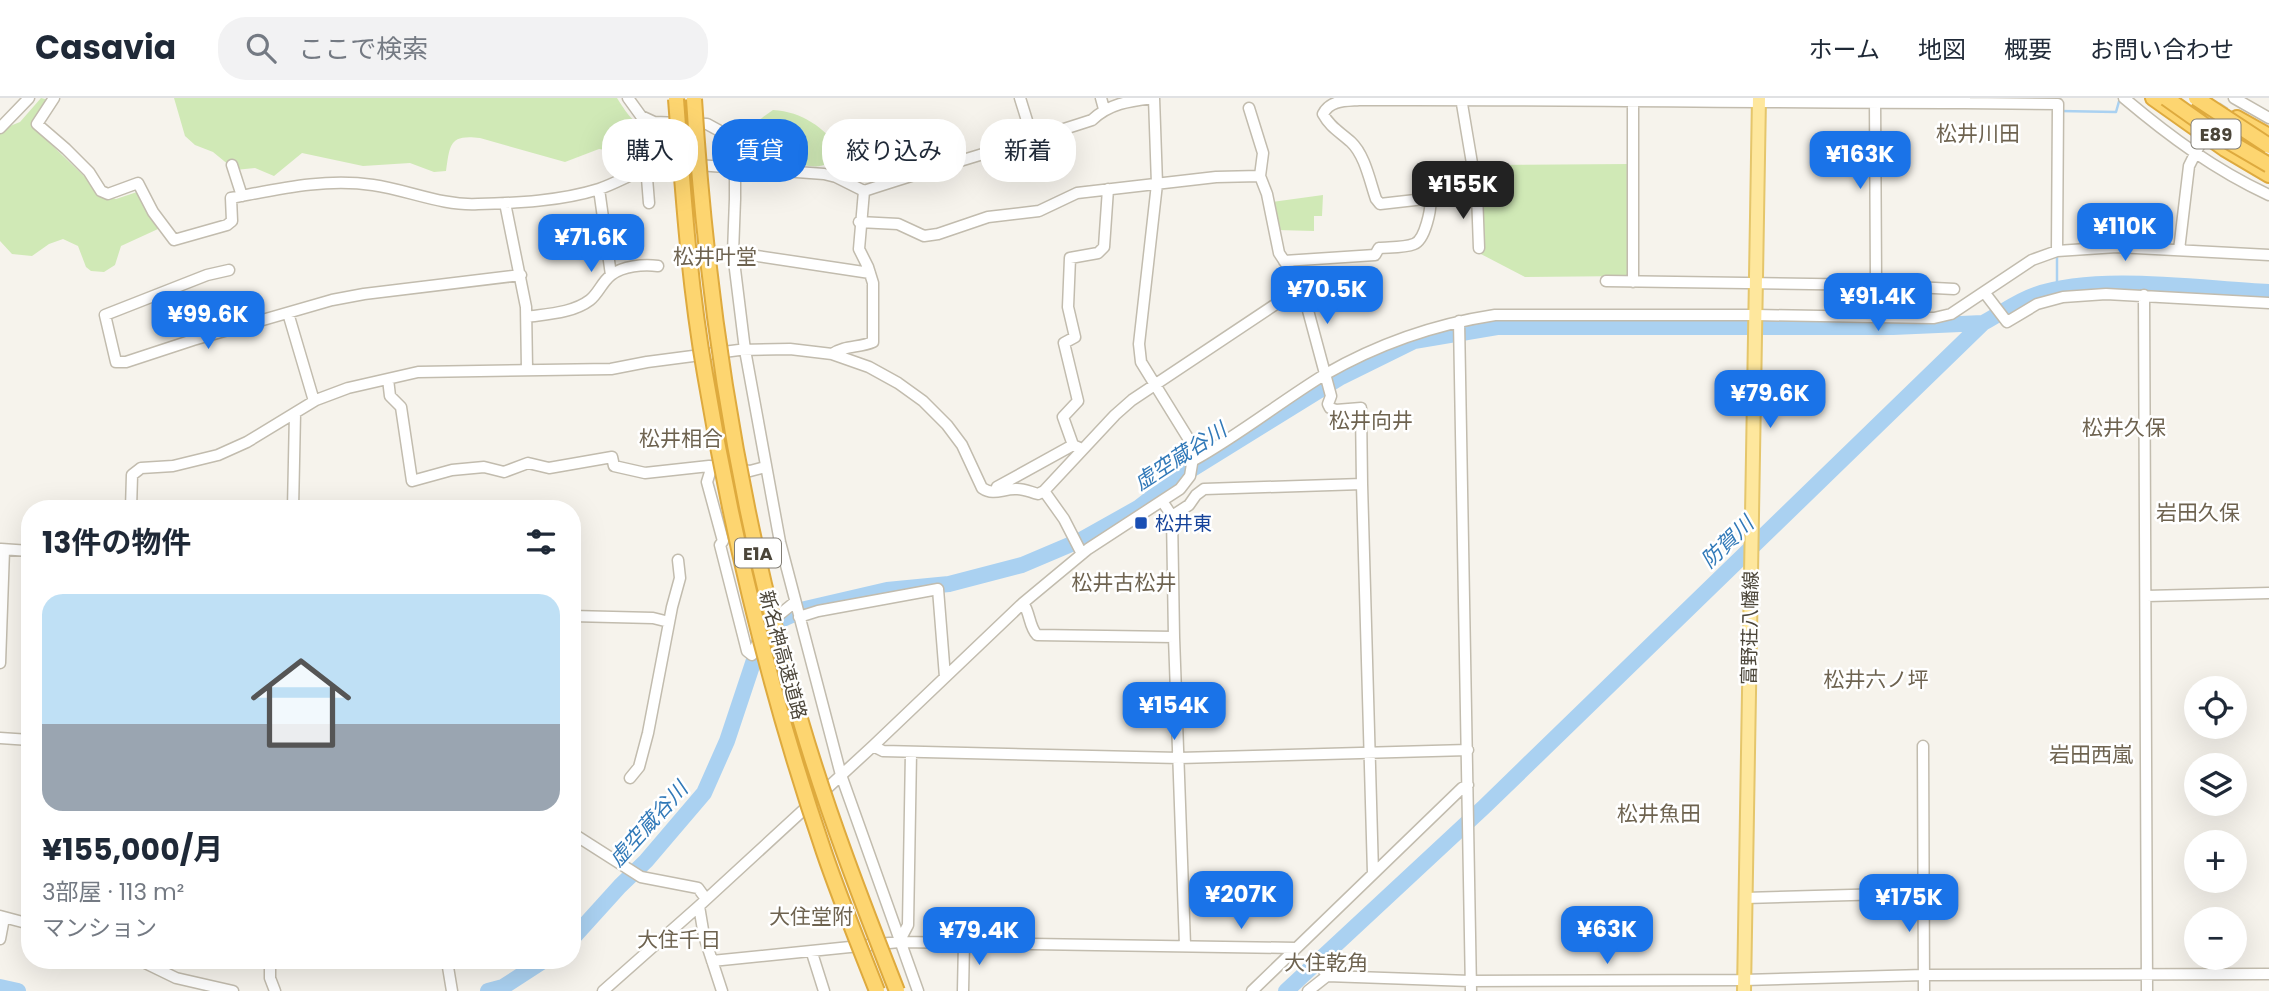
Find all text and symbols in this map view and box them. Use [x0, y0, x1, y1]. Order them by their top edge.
search box [218, 17, 708, 80]
text: Casavia [35, 24, 176, 71]
icon: search [242, 29, 280, 67]
text: ここで検索 [298, 31, 428, 67]
text: ホーム [1809, 33, 1880, 66]
text: 地図 [1918, 33, 1966, 66]
text: 概要 [2004, 33, 2052, 66]
text: お問い合わせ [2090, 33, 2234, 66]
chip: 購入 [602, 119, 698, 182]
chip: 賃貸 [712, 119, 808, 182]
chip: 絞り込み [822, 119, 966, 182]
chip: 新着 [980, 119, 1076, 182]
district label: 松井川田 [1936, 119, 2020, 148]
road number: E89 [2192, 120, 2240, 149]
pin: ¥163K [1811, 132, 1909, 191]
text: ¥163K [1826, 138, 1894, 170]
pin: ¥155K [1414, 162, 1512, 221]
text: ¥155K [1428, 168, 1498, 200]
pin: ¥110K [2076, 204, 2174, 263]
text: ¥110K [2093, 210, 2157, 242]
pin: ¥71.6K [534, 214, 648, 274]
text: ¥71.6K [554, 221, 628, 253]
district label: 松井叶堂 [673, 242, 757, 271]
pin: ¥70.5K [1270, 266, 1384, 326]
text: ¥70.5K [1287, 273, 1367, 305]
pin: ¥91.4K [1821, 274, 1935, 333]
text: ¥91.4K [1840, 280, 1916, 312]
pin: ¥99.6K [151, 292, 265, 351]
text: ¥99.6K [168, 298, 248, 330]
pin: ¥79.6K [1713, 370, 1827, 430]
text: ¥79.6K [1730, 377, 1810, 409]
district label: 松井向井 [1329, 406, 1413, 435]
district label: 松井久保 [2082, 413, 2166, 442]
water label: 虚空蔵谷川 [1128, 414, 1234, 497]
district label: 松井相合 [639, 424, 723, 453]
district label: 岩田久保 [2156, 498, 2240, 527]
water label: 防賀川 [1694, 508, 1761, 574]
place label: 松井東 [1155, 510, 1212, 537]
marker: 松井東 [1133, 515, 1149, 531]
text: 13件の物件 [42, 521, 191, 564]
icon: filters [522, 523, 560, 561]
road number: E1A [735, 538, 781, 568]
district label: 松井古松井 [1072, 568, 1177, 597]
street label: 富野荘八幡線 [1736, 571, 1764, 685]
street label: 新名神高速道路 [753, 587, 813, 723]
icon: home [238, 640, 364, 766]
district label: 松井六ノ坪 [1824, 665, 1929, 694]
map controls [2184, 676, 2247, 970]
button: locate [2184, 676, 2247, 739]
pin: ¥154K [1125, 682, 1223, 742]
text: ¥154K [1139, 689, 1209, 721]
district label: 岩田西嵐 [2049, 740, 2133, 769]
button: layers [2184, 753, 2247, 816]
water label: 虚空蔵谷川 [602, 774, 695, 873]
district label: 松井魚田 [1617, 799, 1701, 828]
text: ¥155,000/月 [42, 828, 223, 871]
button: + [2184, 830, 2247, 893]
pin: ¥207K [1192, 872, 1290, 931]
pin: ¥175K [1860, 874, 1958, 934]
text: 3部屋 · 113 m² [42, 876, 184, 908]
text: ¥207K [1205, 878, 1277, 910]
text: ¥175K [1875, 881, 1943, 913]
district label: 大住堂附 [769, 902, 853, 931]
pin: ¥63K [1566, 906, 1648, 966]
button: − [2184, 907, 2247, 970]
pin: ¥79.4K [922, 908, 1036, 967]
text: マンション [42, 912, 157, 944]
text: ¥63K [1577, 913, 1637, 945]
text: ¥79.4K [939, 914, 1019, 946]
district label: 大住千日 [637, 925, 721, 954]
district label: 大住乾角 [1284, 948, 1368, 977]

